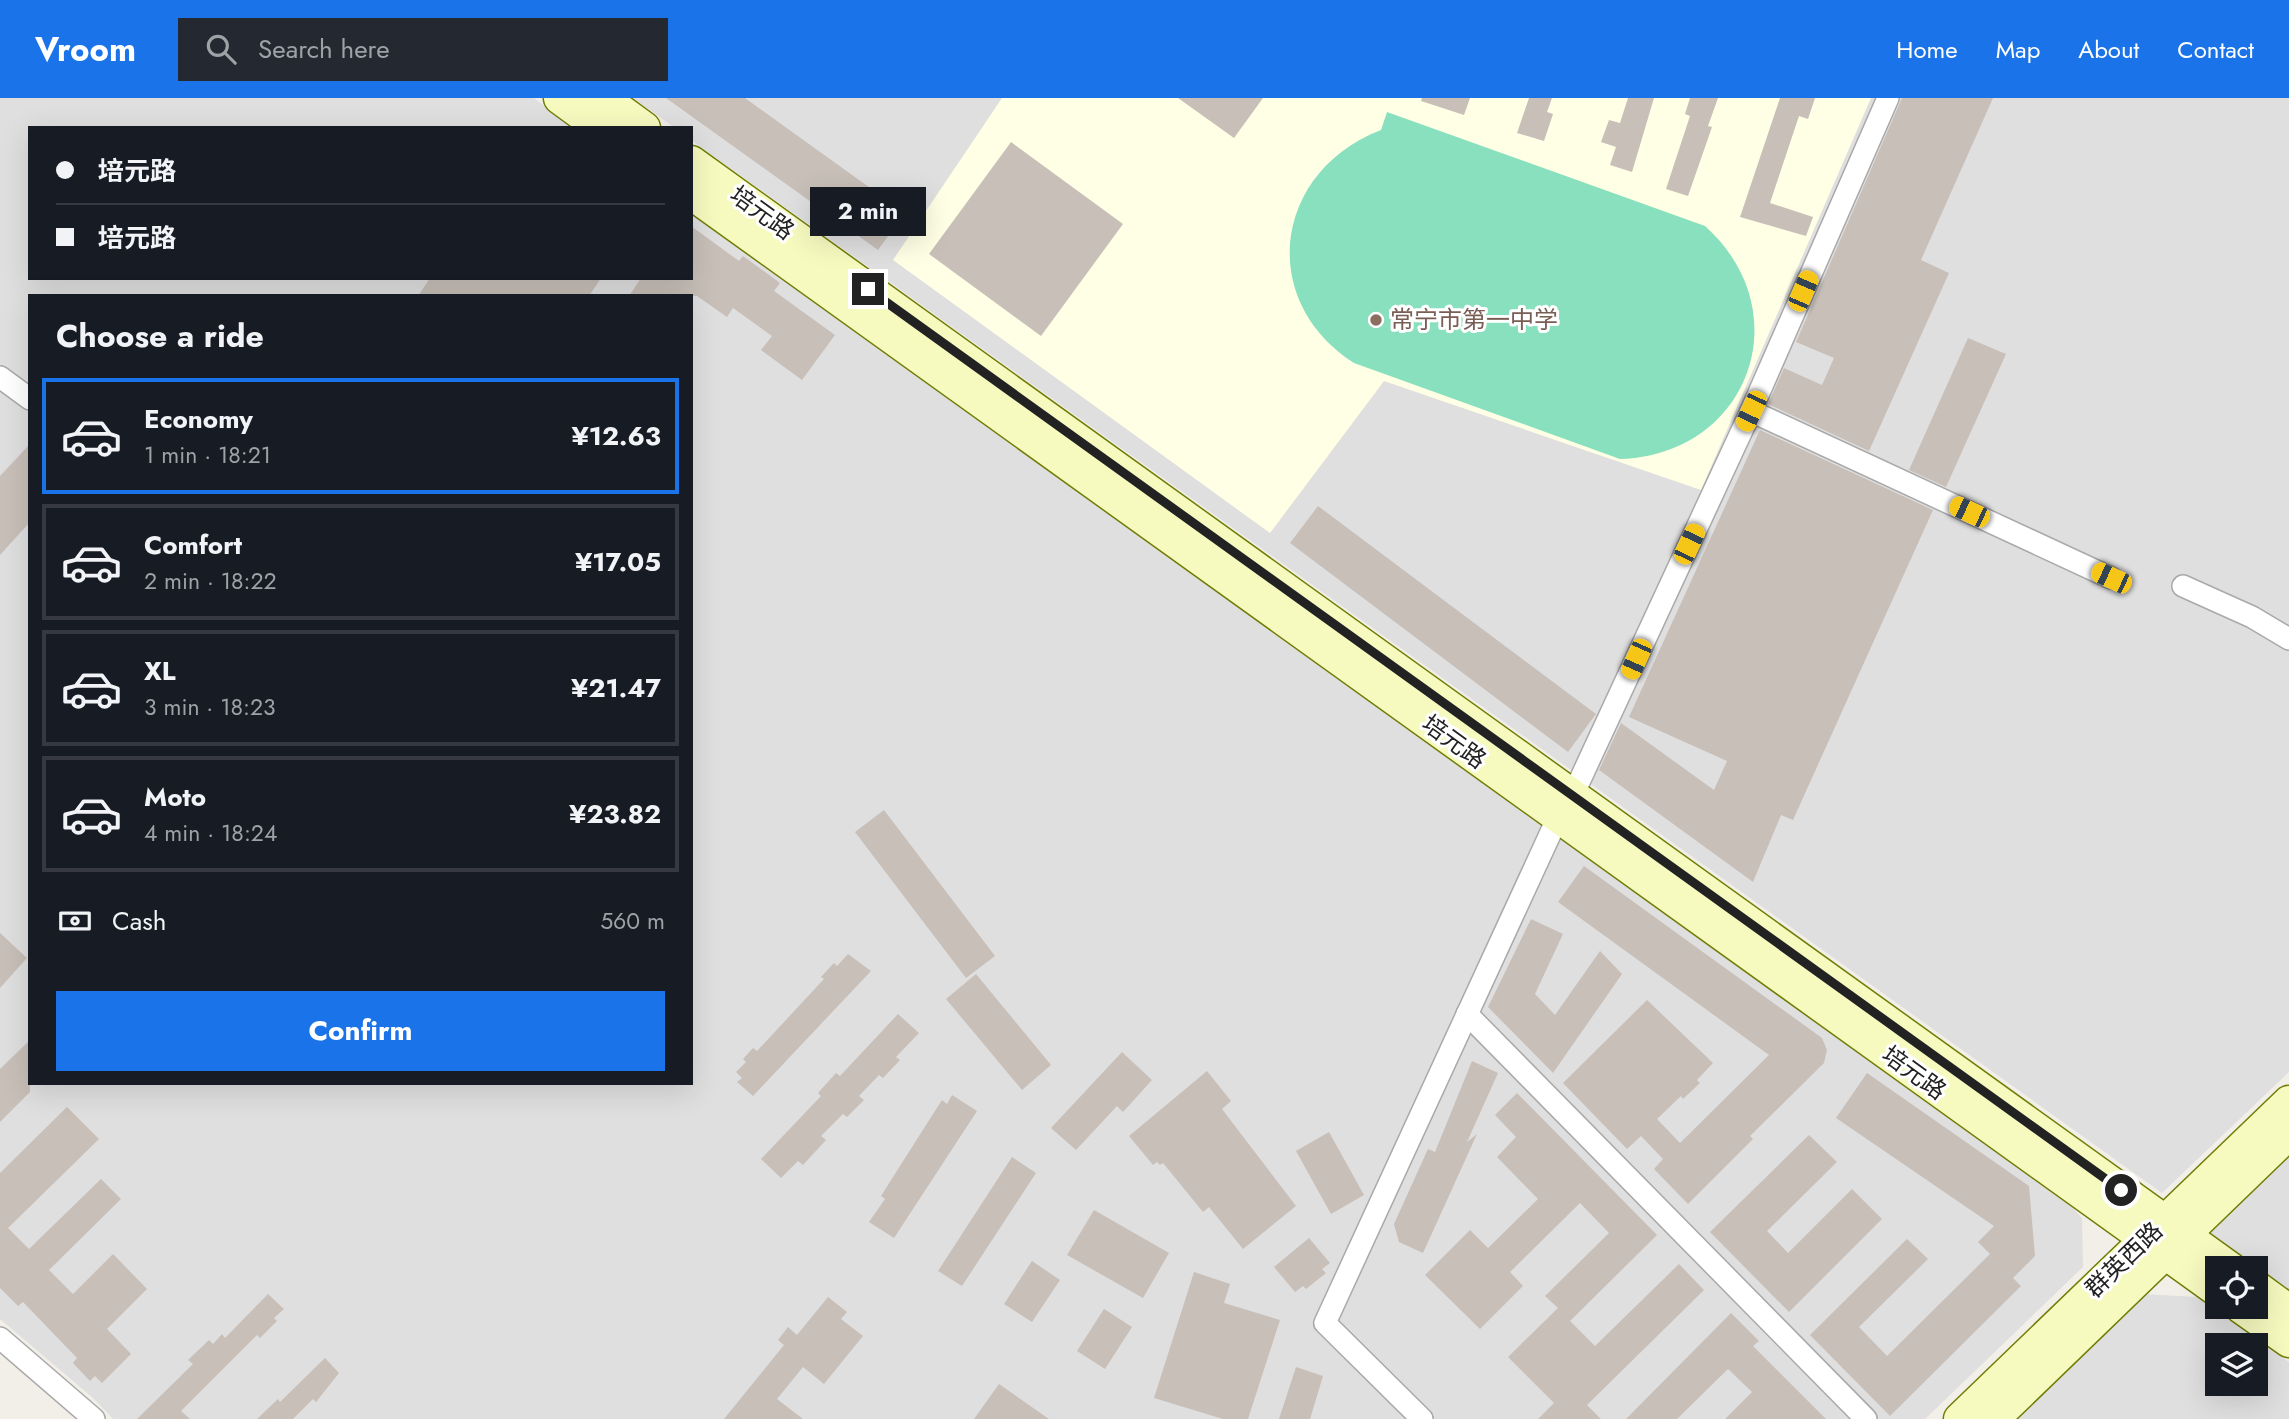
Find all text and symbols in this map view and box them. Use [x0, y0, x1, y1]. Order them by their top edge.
search box [178, 18, 668, 81]
text: Vroom [35, 26, 136, 73]
icon: search [202, 30, 240, 68]
text: Search here [258, 30, 390, 68]
text: Home [1896, 32, 1958, 67]
text: Map [1996, 32, 2040, 67]
text: About [2078, 32, 2139, 67]
text: Contact [2177, 32, 2254, 67]
text: 培元路 [98, 152, 176, 190]
street label: 培元路 [723, 177, 802, 248]
callout: 2 min [810, 188, 926, 236]
text: 2 min [838, 194, 898, 228]
text: 培元路 [98, 219, 176, 257]
car [1786, 268, 1821, 314]
route end [852, 273, 884, 305]
place label: 常宁市第一中学 [1390, 302, 1558, 337]
marker: 常宁市第一中学 [1368, 312, 1384, 328]
text: Choose a ride [56, 313, 264, 359]
car [1733, 388, 1770, 434]
text: Economy [144, 400, 253, 438]
icon: car [60, 405, 123, 468]
text: ¥12.63 [571, 417, 661, 455]
text: 1 min · 18:21 [144, 438, 271, 472]
car [1946, 494, 1993, 530]
car [1671, 521, 1708, 567]
text: Comfort [144, 526, 242, 564]
icon: car [60, 531, 123, 594]
text: ¥17.05 [575, 543, 661, 581]
car [2088, 560, 2135, 596]
text: 2 min · 18:22 [144, 564, 277, 598]
car [1618, 636, 1655, 682]
text: XL [144, 652, 176, 690]
icon: car [60, 657, 123, 720]
text: ¥21.47 [571, 669, 661, 707]
text: 3 min · 18:23 [144, 690, 276, 724]
street label: 培元路 [1415, 706, 1494, 777]
text: Moto [144, 778, 206, 816]
icon: car [60, 783, 123, 846]
text: ¥23.82 [569, 795, 661, 833]
text: 4 min · 18:24 [144, 816, 277, 850]
icon: cash [56, 902, 94, 940]
text: Cash [112, 902, 166, 940]
text: 560 m [600, 904, 665, 938]
button: Confirm [56, 991, 665, 1071]
street label: 培元路 [1875, 1037, 1954, 1108]
route start [2105, 1174, 2137, 1206]
street label: 群英西路 [2077, 1214, 2170, 1306]
map controls [2205, 1256, 2268, 1396]
button: locate [2205, 1256, 2268, 1319]
button: layers [2205, 1333, 2268, 1396]

